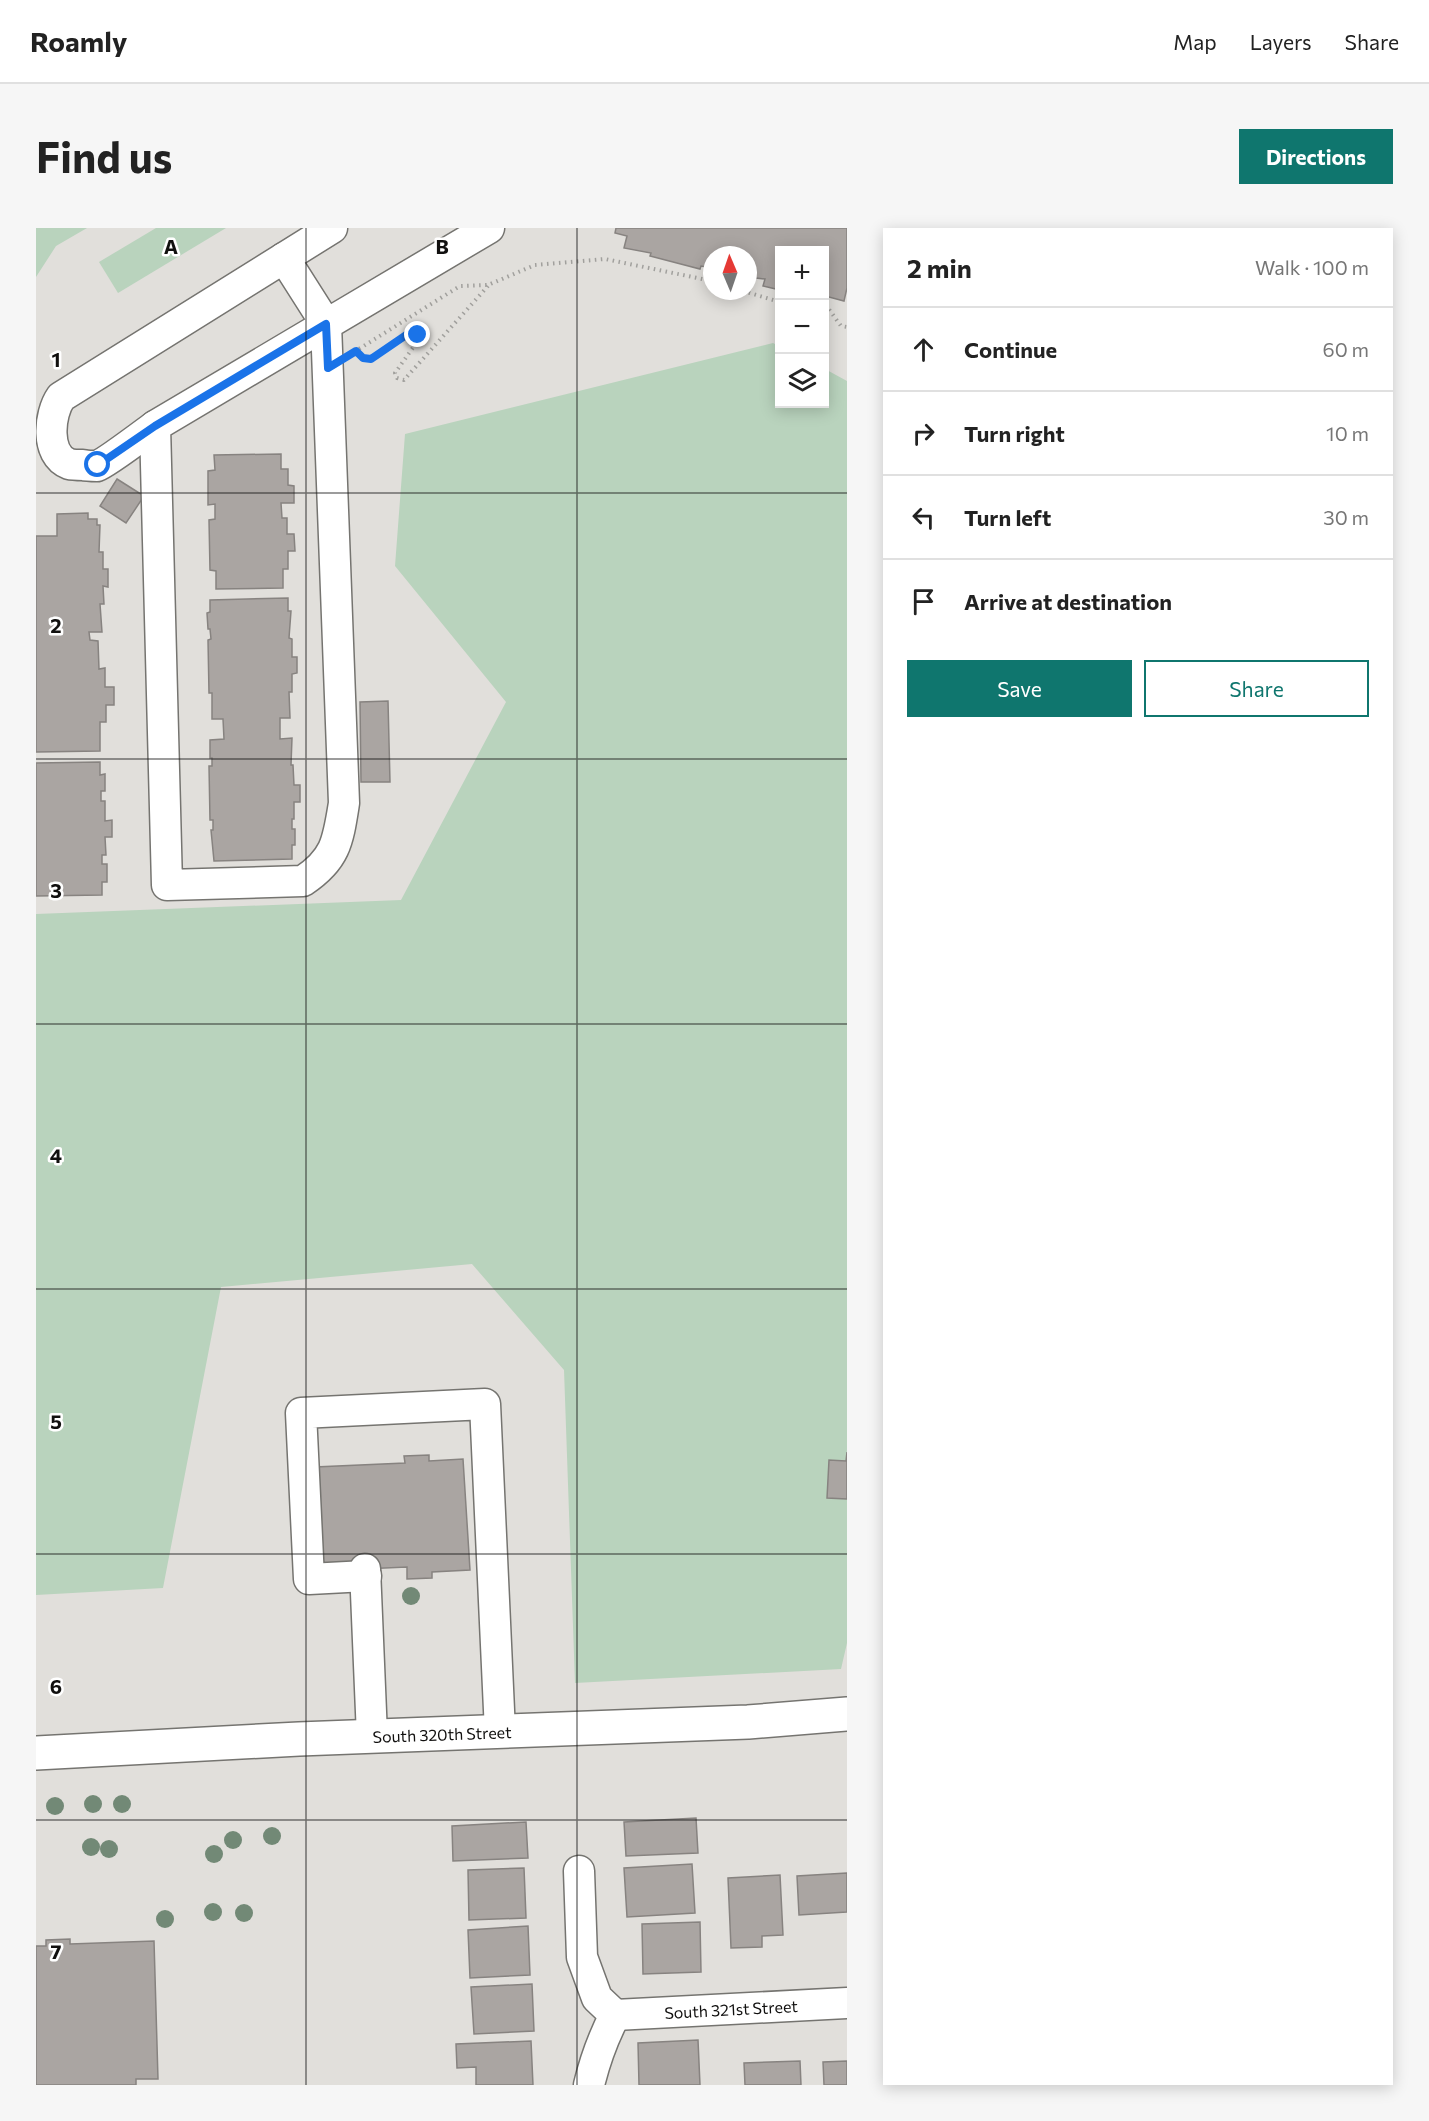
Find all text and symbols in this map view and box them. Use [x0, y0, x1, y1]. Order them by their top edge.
text: Roamly [30, 24, 127, 58]
text: Map [1173, 29, 1217, 54]
text: Layers [1250, 29, 1312, 54]
text: Share [1345, 29, 1399, 54]
button: Directions [1239, 129, 1393, 184]
text: Find us [36, 130, 172, 182]
text: A [164, 234, 178, 258]
text: B [435, 234, 449, 258]
north arrow [703, 246, 757, 300]
map controls [775, 246, 829, 408]
button: + [775, 246, 829, 300]
text: 2 min [907, 252, 972, 283]
text: Walk · 100 m [1255, 255, 1369, 279]
button: − [775, 300, 829, 354]
route end [404, 321, 430, 347]
icon: ahead [907, 333, 940, 366]
text: Continue [964, 336, 1057, 363]
text: 60 m [1323, 337, 1369, 361]
text: 1 [51, 347, 61, 371]
button: layers [775, 354, 829, 408]
icon: right [907, 417, 940, 450]
text: Turn right [964, 420, 1065, 447]
text: 10 m [1326, 421, 1369, 445]
route start [84, 451, 110, 477]
icon: left [907, 501, 940, 534]
text: Turn left [964, 504, 1051, 531]
text: 30 m [1323, 505, 1369, 529]
icon: arrive [907, 585, 940, 618]
text: Arrive at destination [964, 588, 1172, 615]
text: 2 [50, 613, 62, 637]
button: Save [907, 660, 1132, 717]
button: Share [1144, 660, 1369, 717]
text: 3 [50, 878, 62, 902]
text: 4 [50, 1143, 62, 1167]
text: 5 [50, 1409, 62, 1433]
text: 6 [50, 1674, 62, 1698]
street label: South 320th Street [372, 1722, 512, 1746]
text: 7 [51, 1939, 62, 1963]
street label: South 321st Street [664, 1996, 799, 2022]

